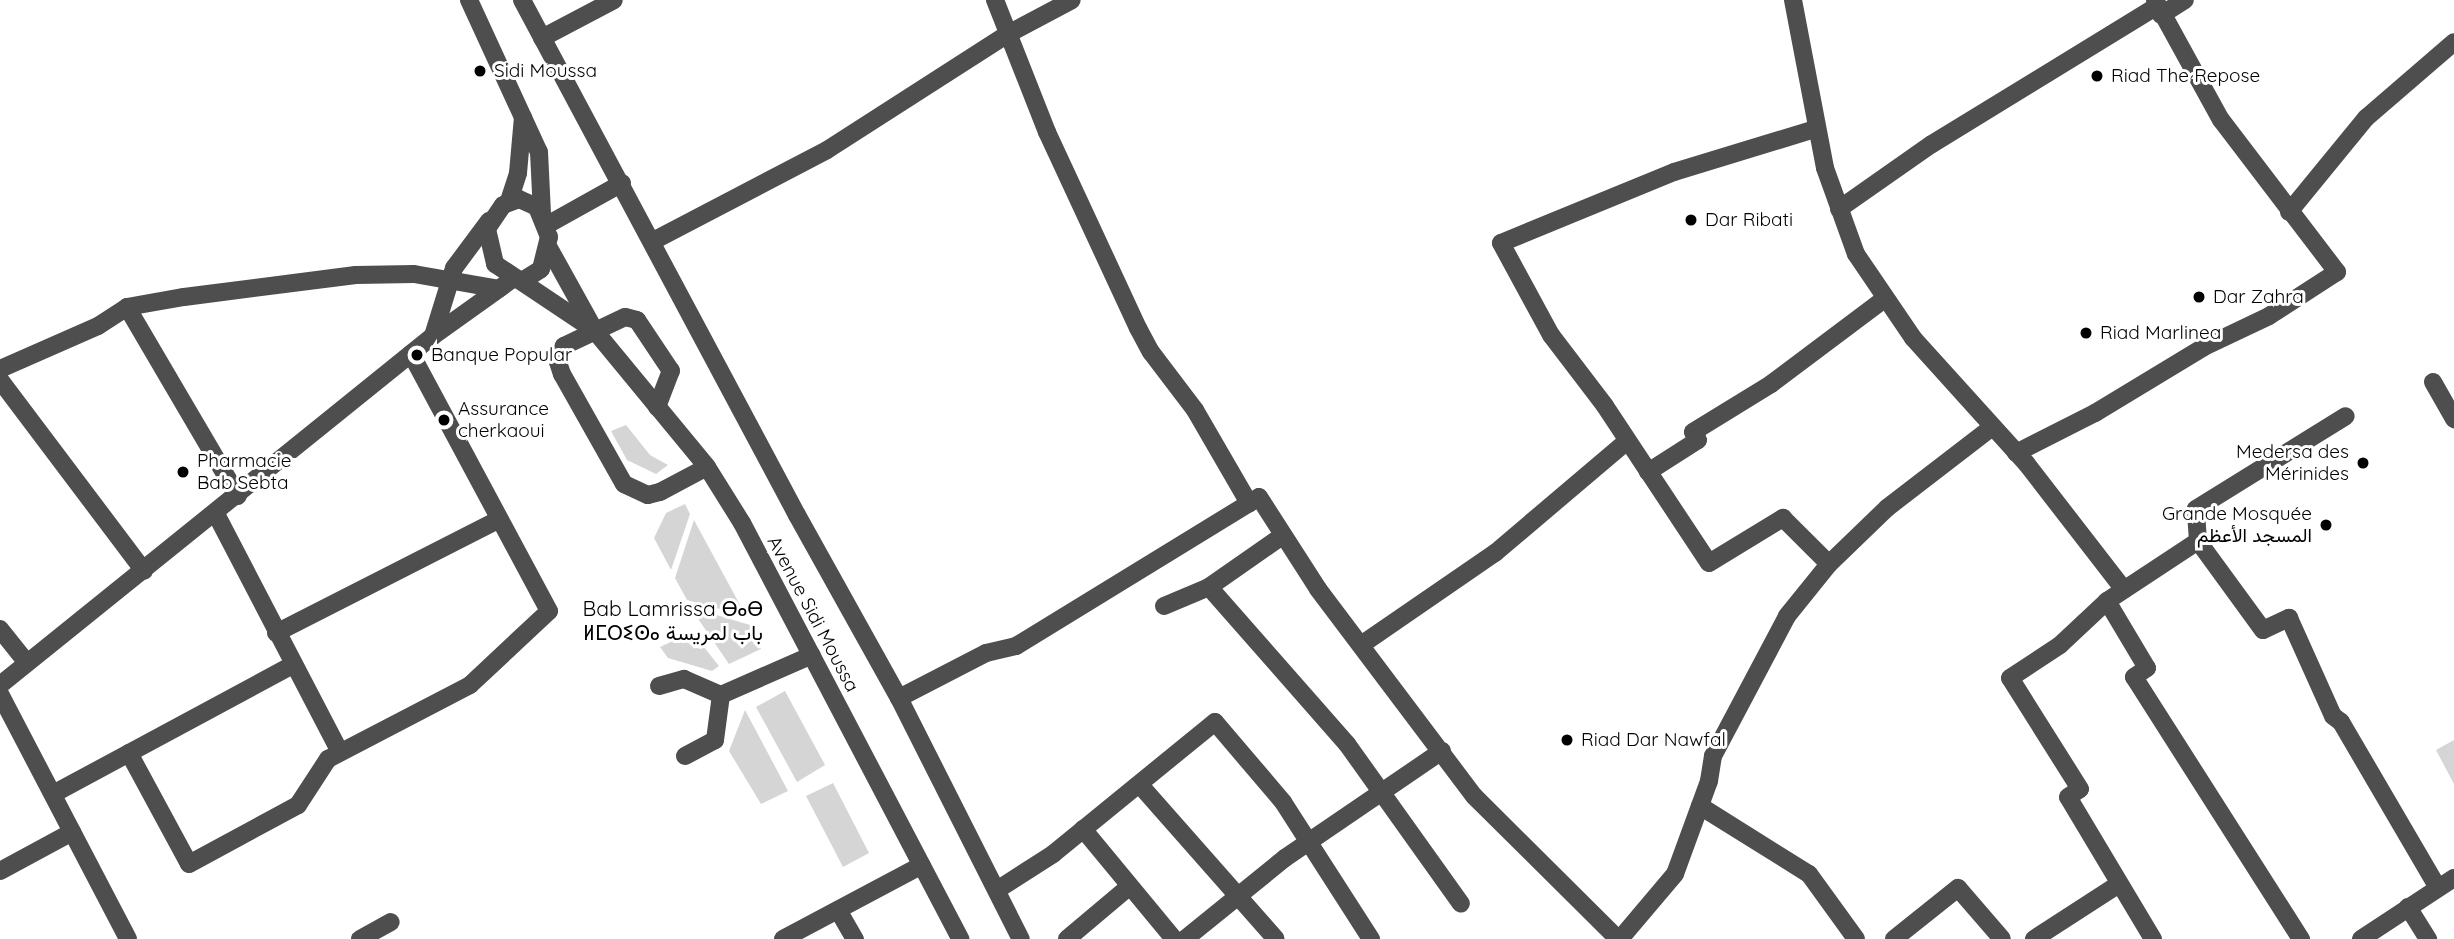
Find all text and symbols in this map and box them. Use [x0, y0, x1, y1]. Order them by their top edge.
place label: Sidi Moussa [494, 60, 597, 82]
marker: Sidi Moussa [472, 63, 488, 79]
place label: Riad The Repose [2111, 65, 2260, 87]
marker: Riad The Repose [2089, 68, 2105, 84]
place label: Dar Ribati [1705, 209, 1793, 231]
marker: Dar Ribati [1683, 212, 1699, 228]
place label: Dar Zahra [2213, 286, 2304, 308]
marker: Dar Zahra [2191, 289, 2207, 305]
place label: Riad Marlinea [2100, 322, 2221, 344]
marker: Riad Marlinea [2078, 325, 2094, 341]
place label: Banque Popular [431, 344, 572, 366]
marker: Banque Popular [409, 347, 425, 363]
place label: Assurance cherkaoui [458, 398, 549, 442]
marker: Assurance cherkaoui [436, 412, 452, 428]
place label: Medersa des Mérinides [2236, 441, 2349, 485]
place label: Pharmacie Bab Sebta [197, 450, 291, 494]
marker: Medersa des Mérinides [2355, 455, 2371, 471]
marker: Pharmacie Bab Sebta [175, 464, 191, 480]
place label: Grande Mosquée المسجد الأعظم [2162, 503, 2312, 547]
marker: Grande Mosquée المسجد الأعظم [2318, 517, 2334, 533]
street label: Avenue Sidi Moussa [762, 532, 864, 696]
district label: Bab Lamrissa ⴱⴰⴱ ⵍⵎⵔⵉⵙⴰ باب لمريسة [583, 595, 763, 645]
place label: Riad Dar Nawfal [1581, 729, 1726, 751]
marker: Riad Dar Nawfal [1559, 732, 1575, 748]

